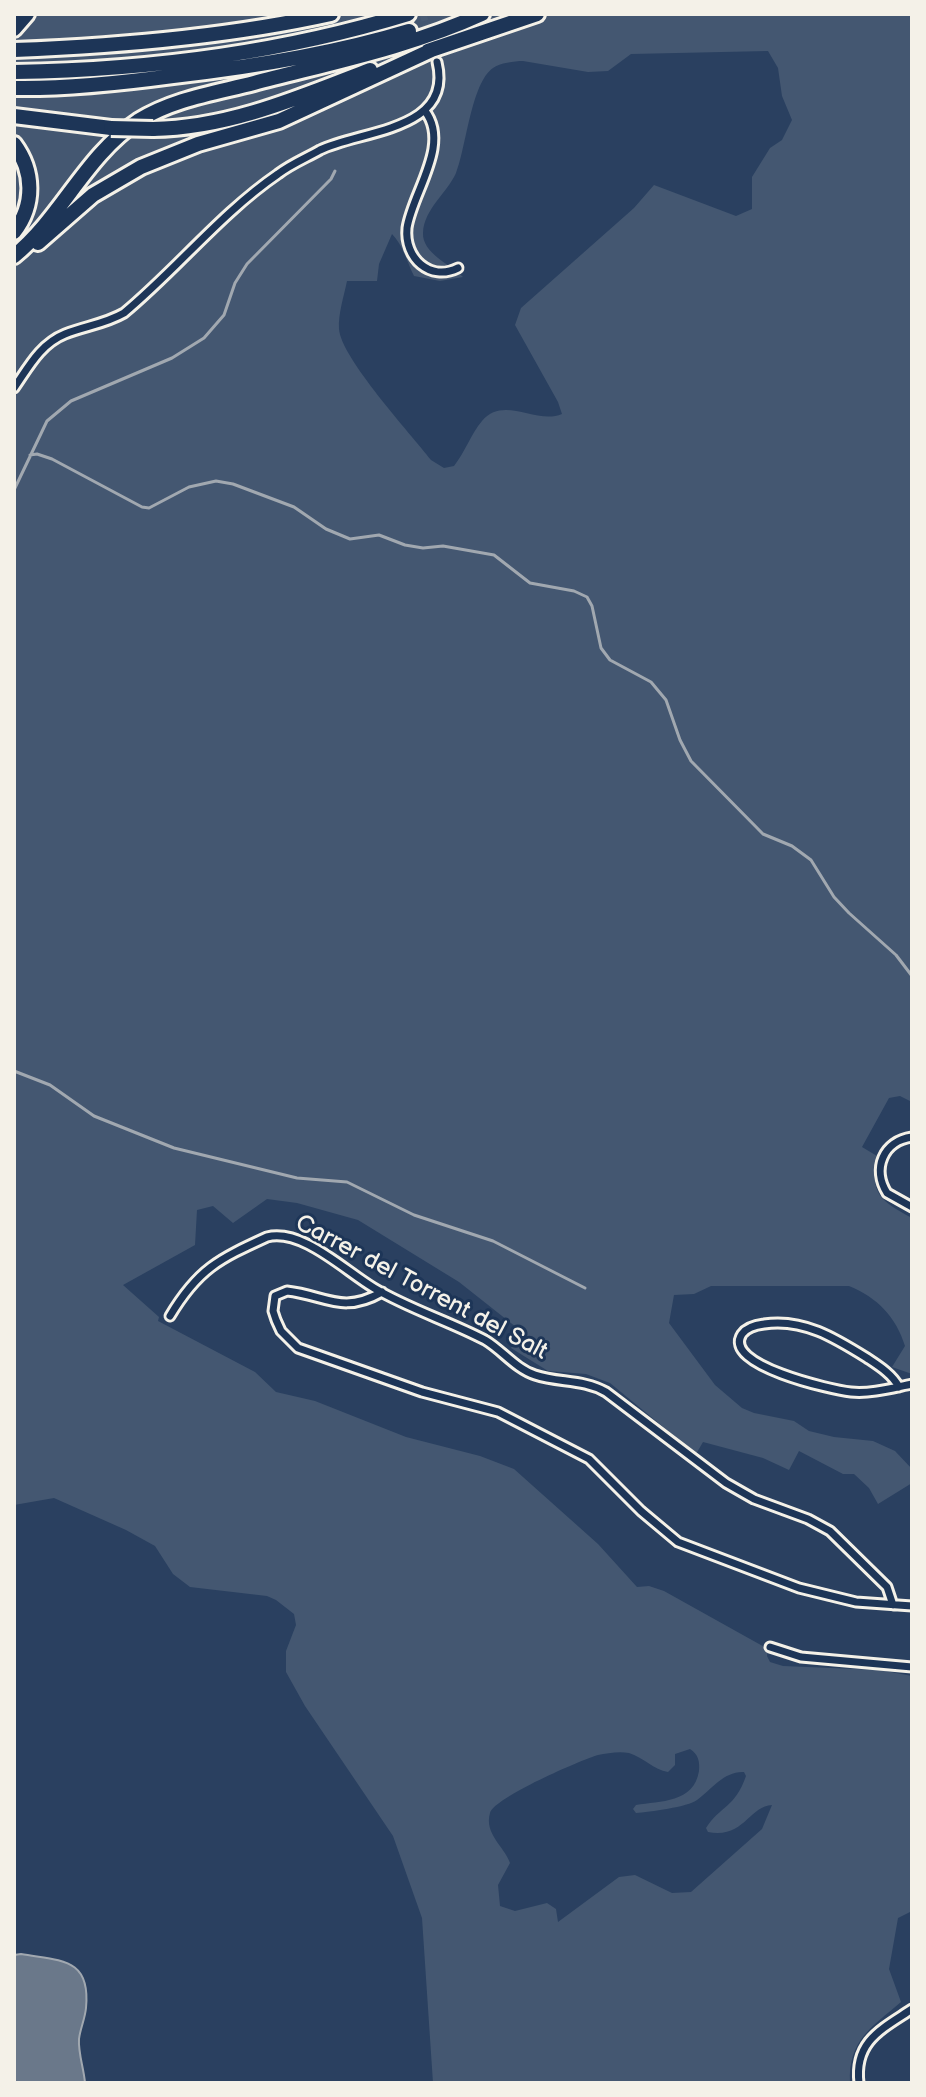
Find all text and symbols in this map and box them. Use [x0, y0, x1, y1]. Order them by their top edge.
street label: Carrer del Torrent del Salt [290, 1209, 552, 1367]

